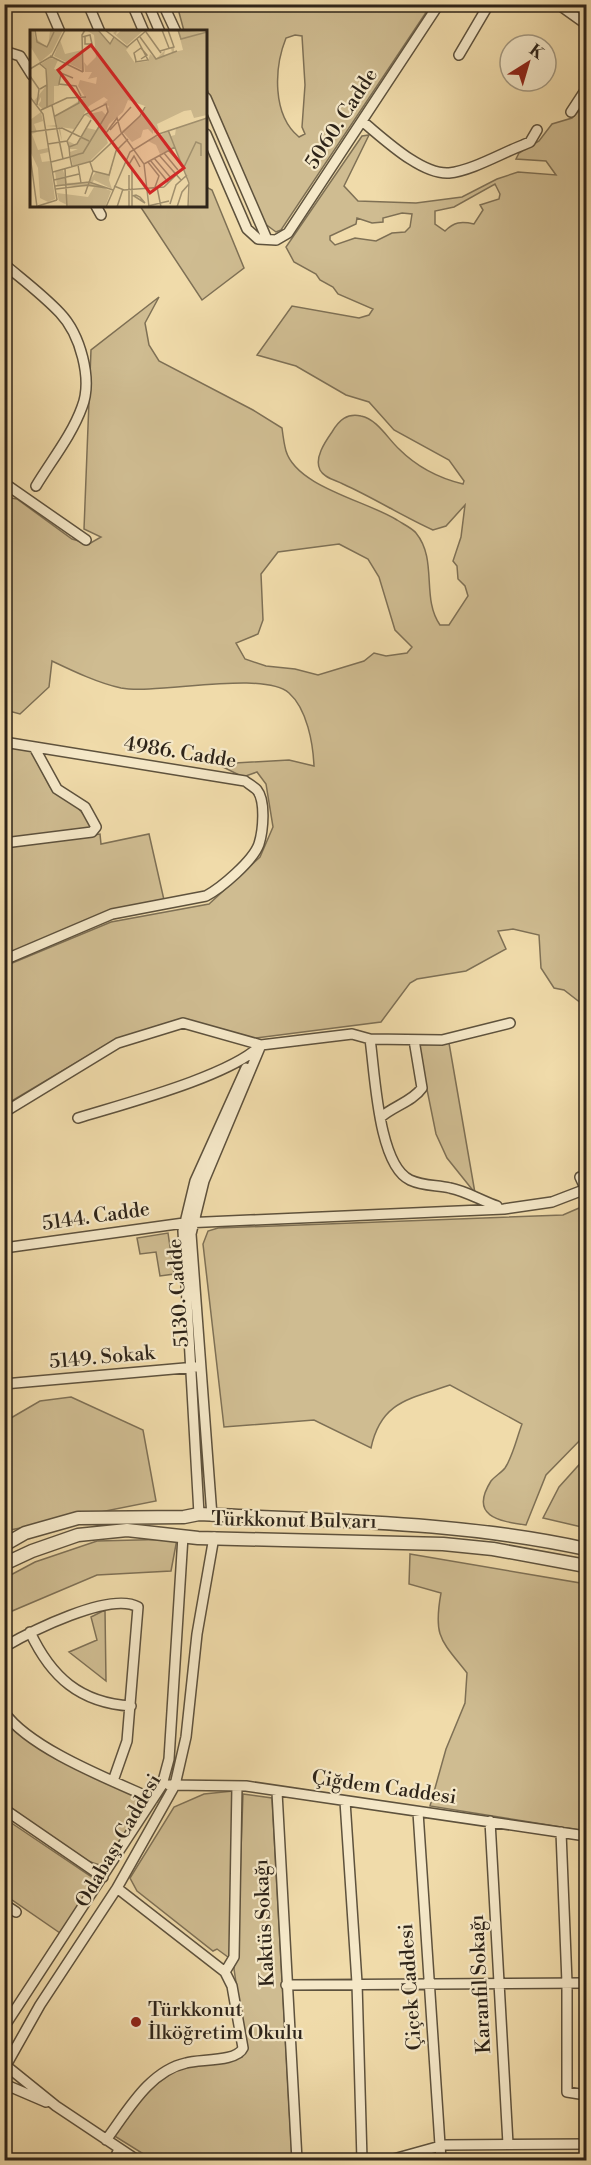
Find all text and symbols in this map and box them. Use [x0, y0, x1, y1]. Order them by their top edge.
inset map [30, 30, 207, 207]
north arrow [498, 33, 558, 93]
text: K [525, 40, 548, 64]
street label: 5060. Cadde [300, 64, 384, 174]
street label: 4986. Cadde [122, 732, 238, 774]
street label: 5144. Cadde [41, 1197, 151, 1237]
street label: 5130. Cadde [163, 1238, 195, 1348]
street label: 5149. Sokak [48, 1341, 157, 1375]
street label: Türkkonut Bulvarı [211, 1507, 377, 1535]
street label: Çiğdem Caddesi [310, 1765, 458, 1811]
street label: Odabaşı Caddesi [71, 1769, 168, 1912]
street label: Kaktüs Sokağı [249, 1858, 281, 1988]
street label: Karanfil Sokağı [465, 1913, 497, 2054]
street label: Çiçek Caddesi [394, 1922, 428, 2051]
place label: Türkkonut İlköğretim Okulu [148, 1998, 304, 2046]
marker: Türkkonut İlköğretim Okulu [129, 2015, 143, 2029]

